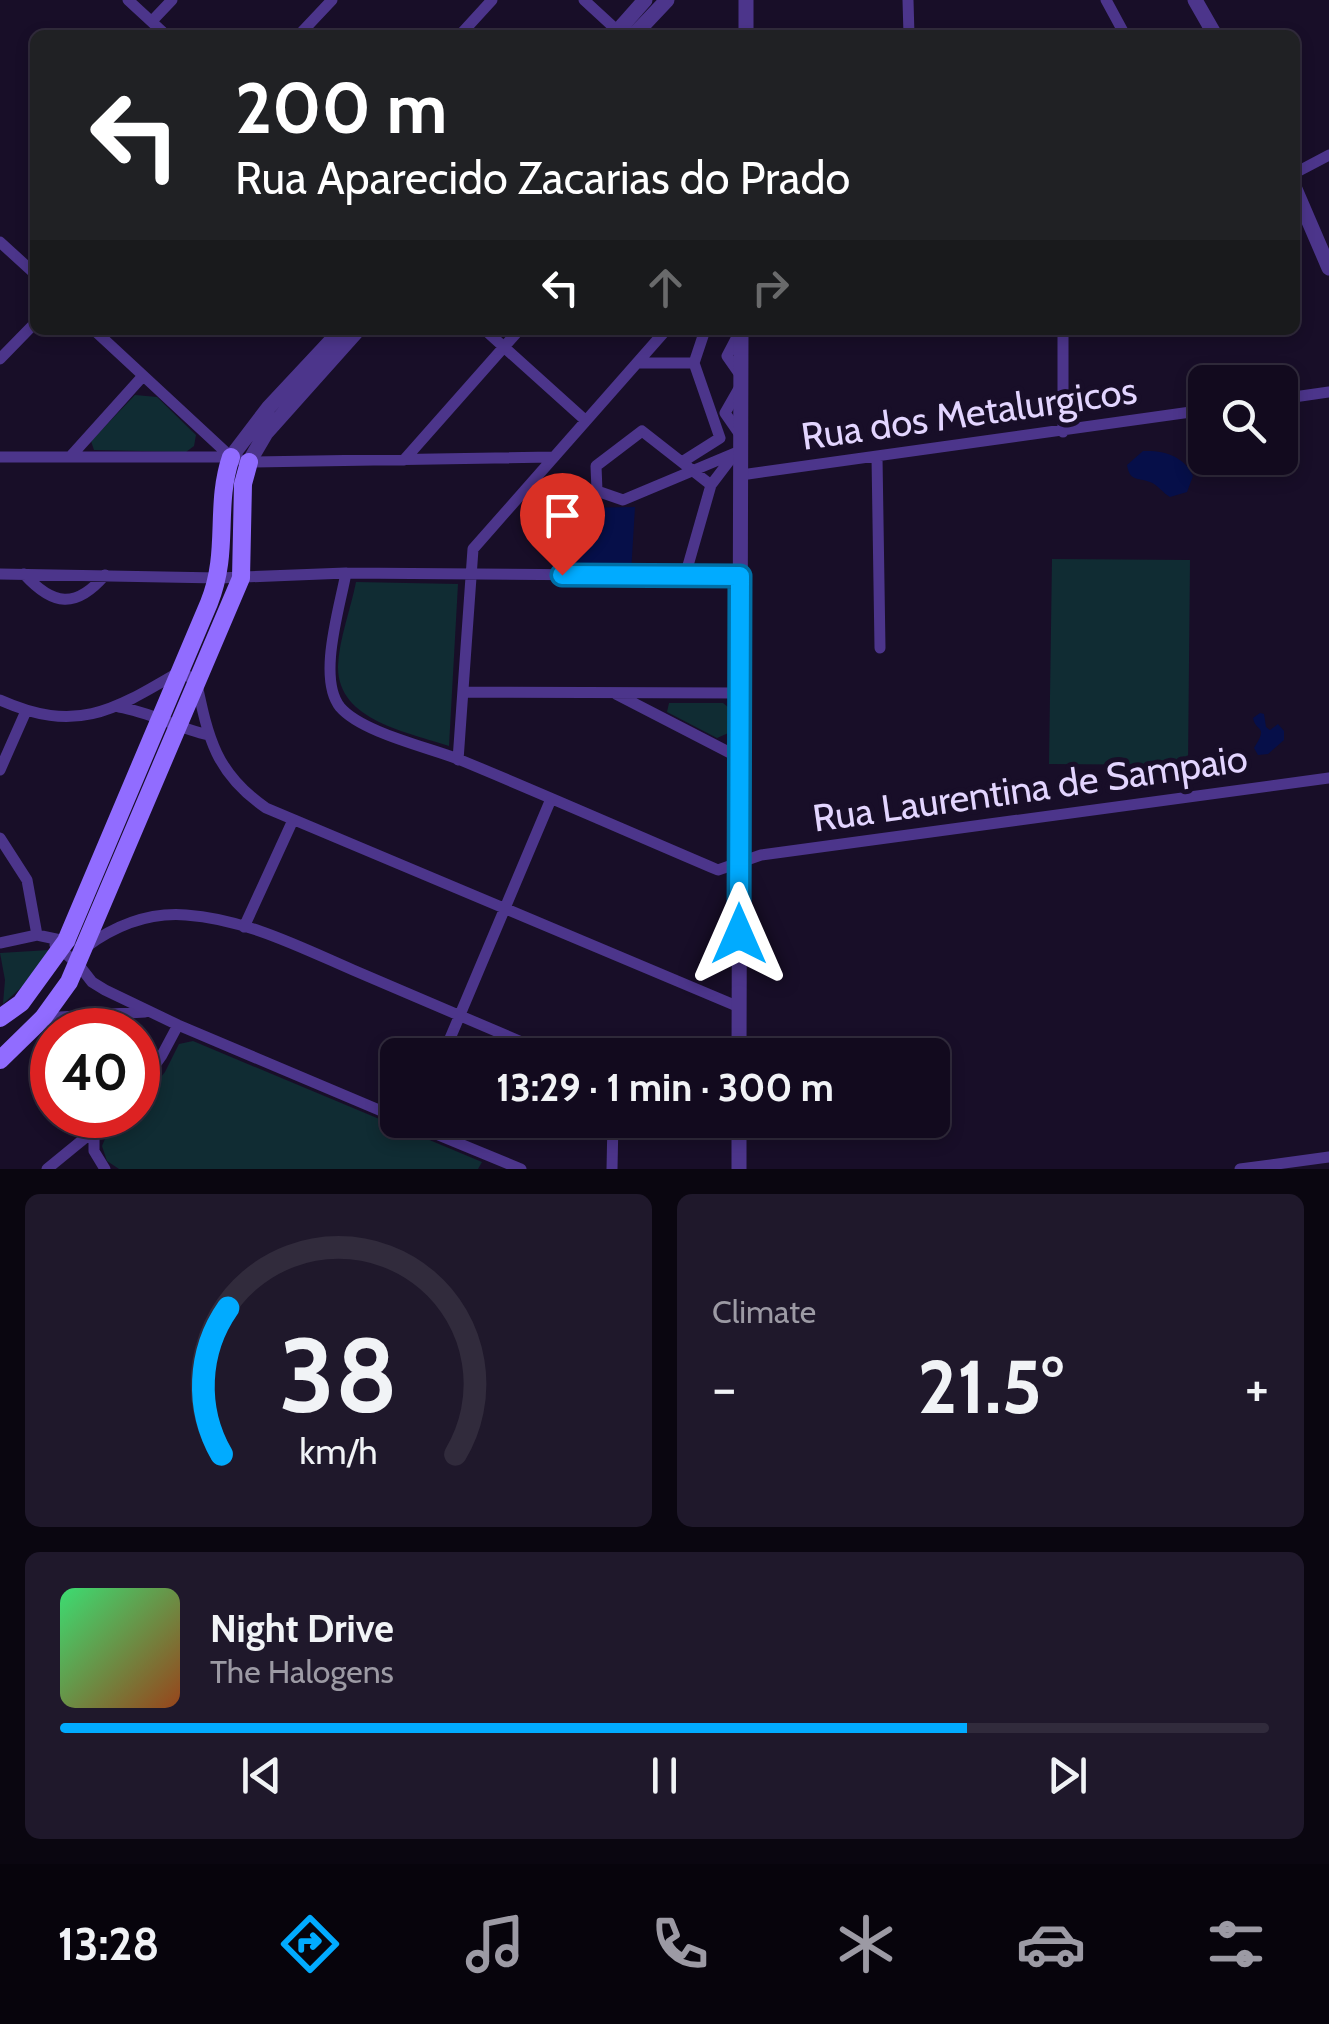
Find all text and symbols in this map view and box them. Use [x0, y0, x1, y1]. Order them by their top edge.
text: 200 m [235, 65, 447, 151]
icon: left [70, 70, 200, 200]
text: Rua Aparecido Zacarias do Prado [235, 151, 850, 205]
icon: left [533, 260, 588, 315]
icon: ahead [638, 260, 693, 315]
icon: right [743, 260, 798, 315]
map controls [1188, 365, 1298, 475]
button: search [1188, 365, 1298, 475]
street label: Rua dos Metalurgicos [798, 366, 1140, 460]
pin [520, 473, 605, 576]
icon: arrive [535, 488, 590, 543]
street label: Rua Laurentina de Sampaio [810, 734, 1250, 842]
position arrow [687, 882, 791, 986]
speed limit sign: 40 [30, 1008, 160, 1138]
text: 13:29 · 1 min · 300 m [496, 1064, 834, 1111]
text: Climate [712, 1292, 816, 1331]
text: 38 [279, 1312, 398, 1438]
text: 21.5° [918, 1341, 1063, 1432]
text: − [712, 1354, 736, 1421]
text: + [1245, 1354, 1269, 1421]
text: km/h [299, 1430, 378, 1473]
text: Night Drive [210, 1605, 394, 1652]
text: The Halogens [210, 1652, 394, 1691]
icon: previous [234, 1748, 289, 1803]
icon: pause [637, 1748, 692, 1803]
icon: next [1040, 1748, 1095, 1803]
icon: directions [275, 1909, 345, 1979]
icon: music [460, 1909, 530, 1979]
icon: phone [645, 1909, 715, 1979]
icon: climate [831, 1909, 901, 1979]
icon: car [1016, 1909, 1086, 1979]
icon: filters [1201, 1909, 1271, 1979]
text: 13:28 [58, 1917, 159, 1971]

